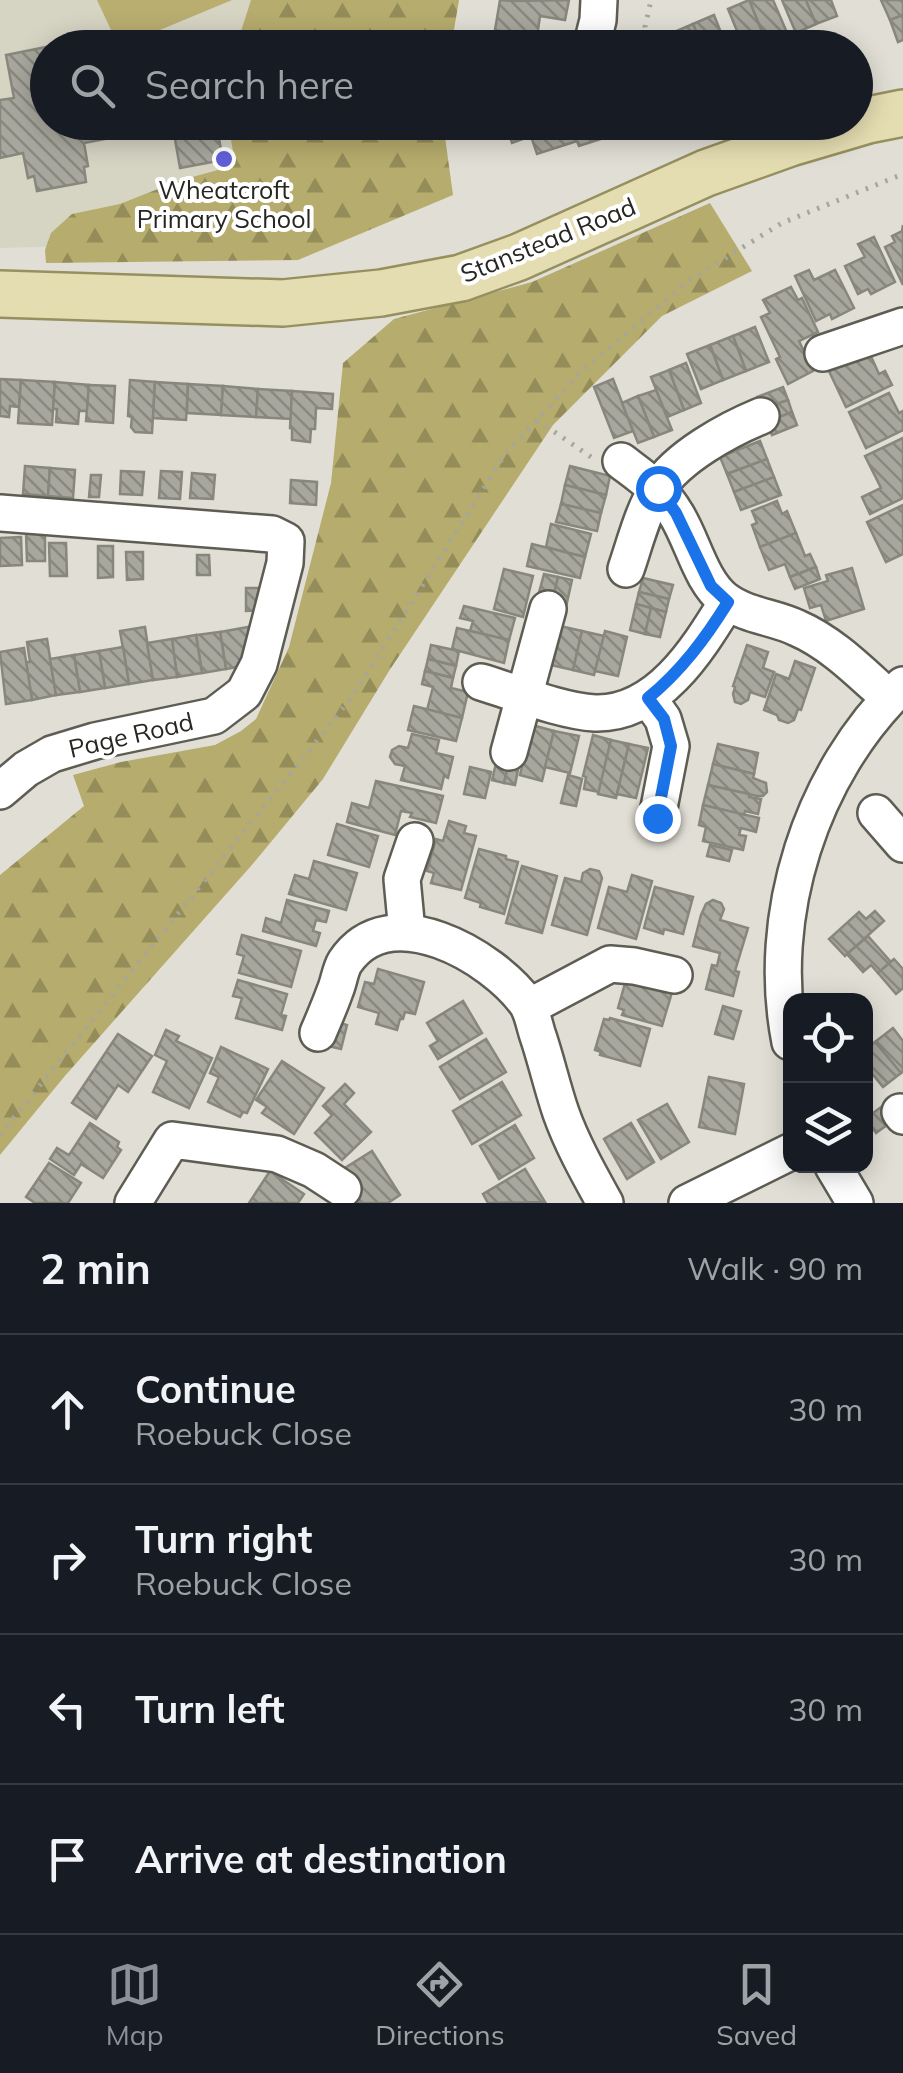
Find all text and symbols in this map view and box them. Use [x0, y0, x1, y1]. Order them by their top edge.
search box [30, 30, 873, 140]
icon: search [65, 58, 120, 113]
text: Search here [145, 61, 354, 109]
marker: Wheatcroft Primary School [213, 148, 235, 170]
place label: Wheatcroft Primary School [137, 174, 311, 234]
street label: Stanstead Road [456, 190, 640, 289]
route start [636, 466, 682, 512]
street label: Page Road [65, 705, 196, 764]
route end [635, 796, 681, 842]
map controls [783, 993, 873, 1173]
button: locate [783, 993, 873, 1083]
button: layers [783, 1083, 873, 1173]
text: 2 min [40, 1242, 151, 1295]
text: Walk · 90 m [687, 1248, 863, 1288]
text: Continue [135, 1365, 296, 1413]
icon: ahead [40, 1382, 95, 1437]
text: 30 m [788, 1389, 863, 1429]
text: Roebuck Close [135, 1413, 352, 1453]
text: Turn right [135, 1515, 312, 1563]
icon: right [40, 1532, 95, 1587]
text: 30 m [788, 1539, 863, 1579]
text: Roebuck Close [135, 1563, 352, 1603]
icon: left [40, 1682, 95, 1737]
text: Turn left [135, 1685, 285, 1733]
text: 30 m [788, 1689, 863, 1729]
icon: arrive [40, 1832, 95, 1887]
text: Arrive at destination [135, 1835, 507, 1883]
tab: Map [106, 1957, 163, 2052]
tab: Directions [375, 1957, 505, 2052]
tab: Saved [716, 1957, 797, 2052]

